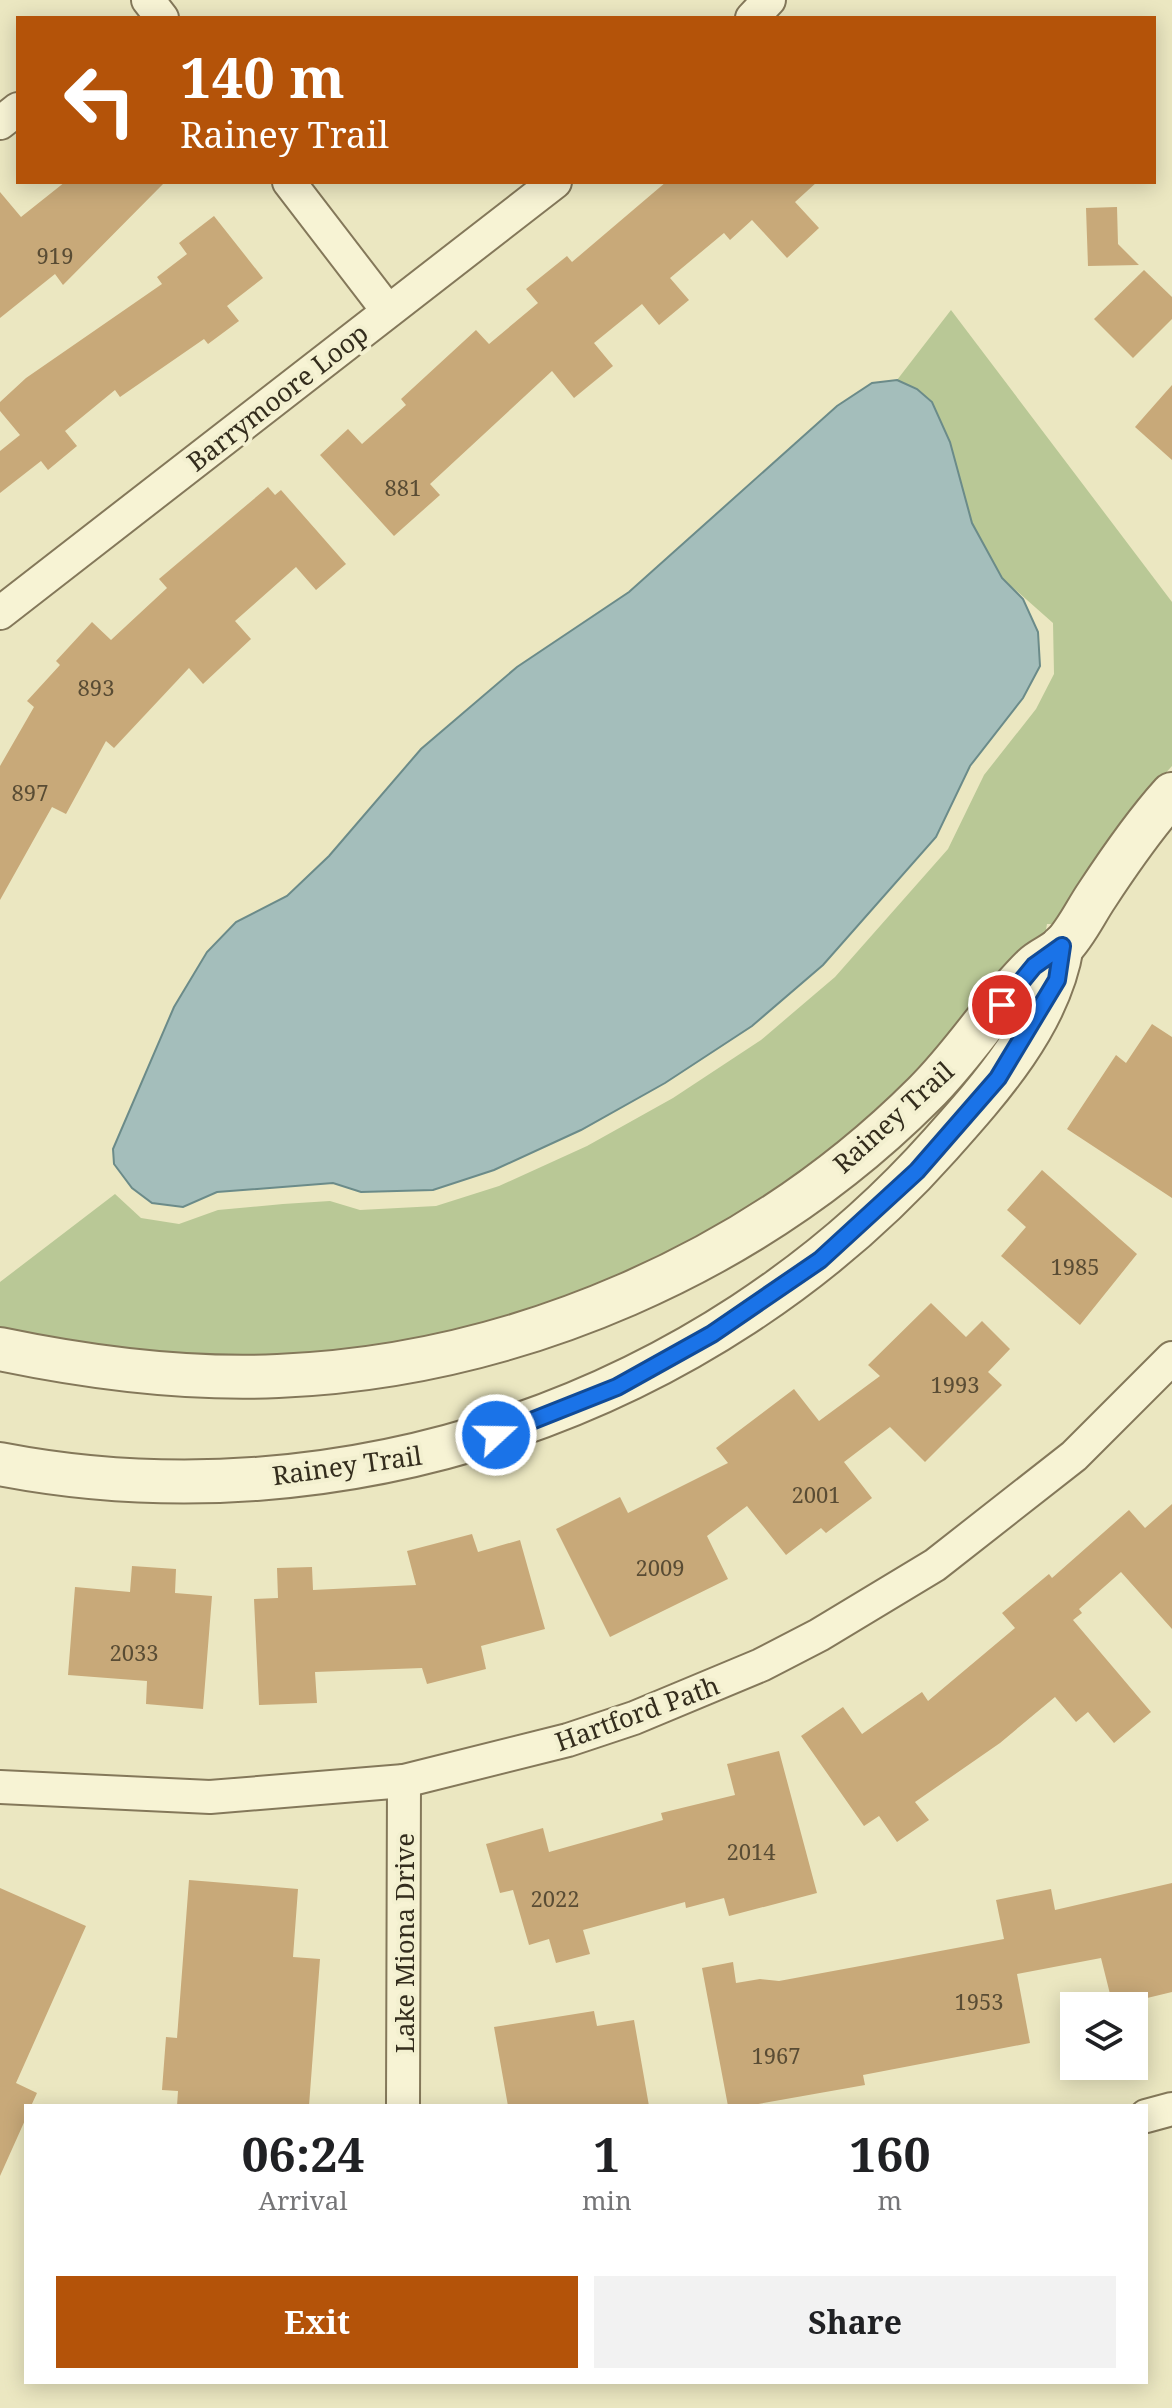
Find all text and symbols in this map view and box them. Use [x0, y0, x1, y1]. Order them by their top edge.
text: 140 m [180, 38, 345, 114]
icon: left [48, 48, 152, 152]
text: Rainey Trail [180, 110, 389, 159]
house number: 919 [37, 240, 73, 270]
street label: Barrymoore Loop [179, 315, 375, 479]
house number: 881 [385, 472, 421, 502]
house number: 893 [78, 672, 114, 702]
house number: 897 [12, 777, 48, 807]
pin [968, 971, 1036, 1039]
icon: arrive [980, 983, 1024, 1027]
street label: Rainey Trail [825, 1053, 961, 1181]
house number: 1985 [1050, 1251, 1100, 1281]
house number: 1993 [930, 1369, 980, 1399]
position arrow [454, 1393, 538, 1477]
street label: Rainey Trail [270, 1437, 424, 1493]
house number: 2001 [791, 1479, 841, 1509]
house number: 2009 [635, 1552, 685, 1582]
house number: 2033 [109, 1637, 159, 1667]
street label: Hartford Path [550, 1667, 724, 1759]
street label: Lake Miona Drive [386, 1833, 422, 2053]
house number: 2014 [726, 1836, 776, 1866]
house number: 2022 [530, 1883, 580, 1913]
house number: 1953 [954, 1986, 1004, 2016]
map controls [1060, 1992, 1148, 2080]
button: layers [1060, 1992, 1148, 2080]
house number: 1967 [751, 2040, 801, 2070]
text: 06:24 [241, 2121, 365, 2186]
text: 1 [593, 2121, 620, 2186]
text: 160 [849, 2121, 931, 2186]
text: Arrival [259, 2182, 347, 2218]
text: min [582, 2182, 632, 2218]
text: m [878, 2182, 902, 2218]
button: Exit [56, 2276, 578, 2368]
button: Share [594, 2276, 1116, 2368]

